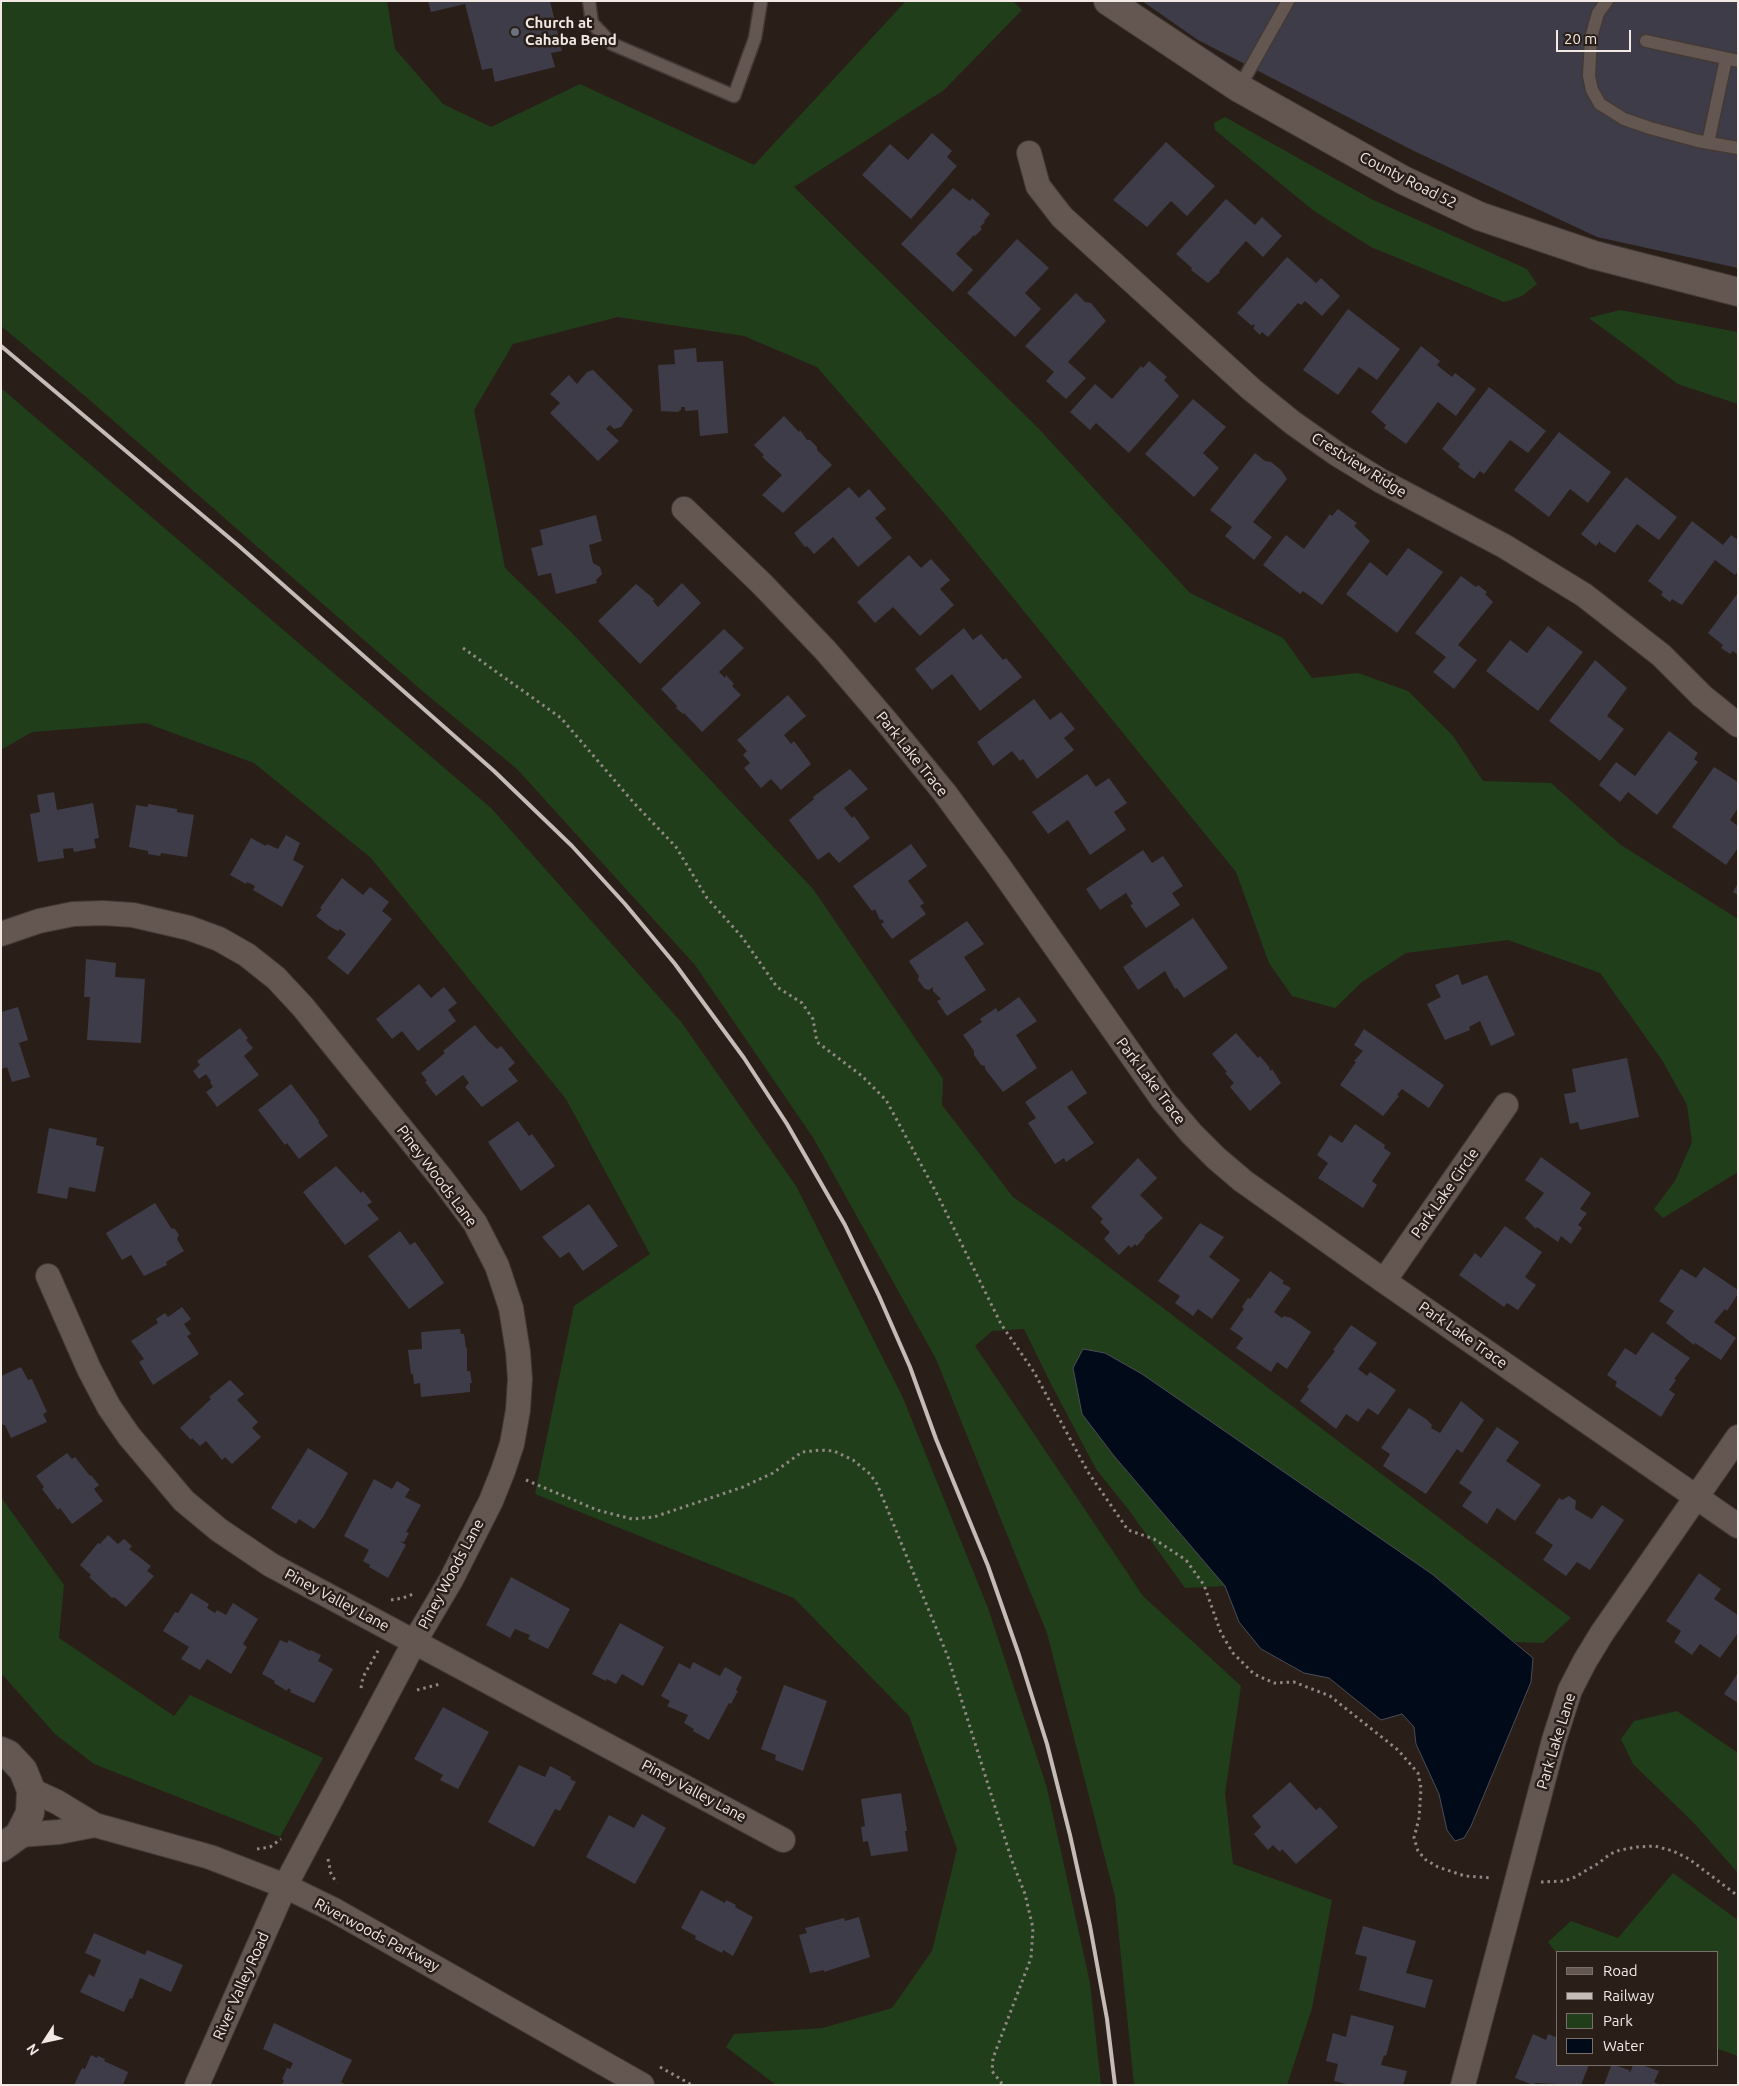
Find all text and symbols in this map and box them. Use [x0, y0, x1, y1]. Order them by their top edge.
place label: Church at Cahaba Bend [525, 14, 617, 49]
scale bar [1559, 20, 1634, 52]
marker: Church at Cahaba Bend [509, 26, 521, 38]
text: 20 m [1564, 30, 1597, 47]
street label: County Road 52 [1356, 148, 1460, 212]
street label: Crestview Ridge [1308, 429, 1410, 501]
street label: Park Lake Trace [872, 708, 952, 800]
street label: Park Lake Trace [1113, 1034, 1189, 1128]
street label: Piney Woods Lane [393, 1122, 481, 1230]
street label: Park Lake Circle [1407, 1145, 1483, 1241]
street label: Park Lake Trace [1415, 1298, 1511, 1372]
street label: Piney Woods Lane [414, 1516, 488, 1632]
street label: Piney Valley Lane [282, 1565, 392, 1635]
street label: Park Lake Lane [1533, 1691, 1579, 1791]
street label: Piney Valley Lane [639, 1756, 749, 1826]
street label: Riverwoods Parkway [311, 1894, 443, 1976]
street label: River Valley Road [209, 1929, 273, 2043]
legend [1556, 1951, 1719, 2066]
text: Road [1603, 1962, 1638, 1979]
text: Railway [1603, 1987, 1654, 2004]
text: Park [1603, 2012, 1633, 2029]
north arrow [20, 2016, 70, 2066]
text: Water [1603, 2037, 1644, 2054]
text: N [23, 2041, 42, 2058]

